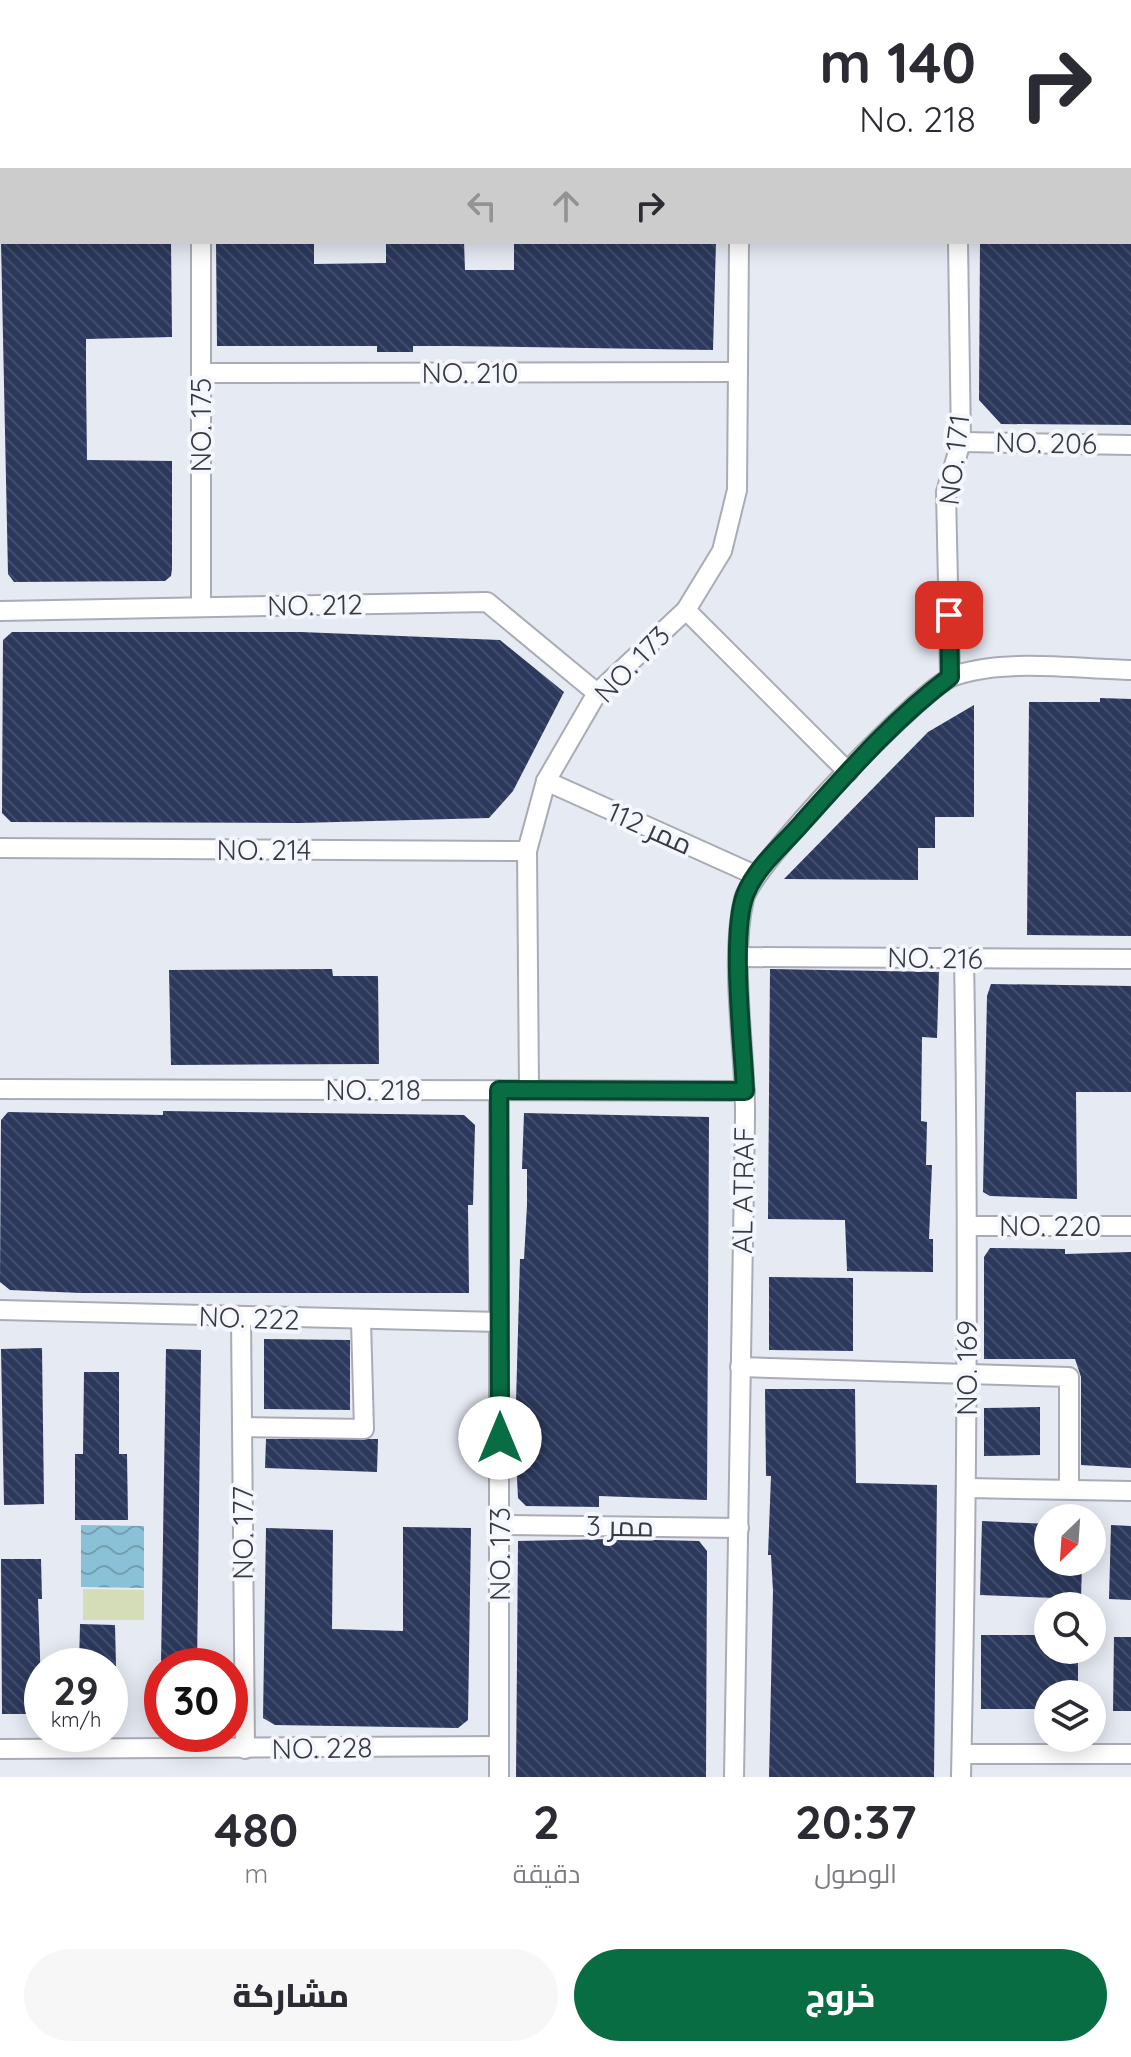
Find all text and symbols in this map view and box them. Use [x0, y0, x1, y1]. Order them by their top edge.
text: 140 m [820, 27, 976, 97]
icon: right [1004, 32, 1108, 136]
text: No. 218 [859, 96, 976, 141]
icon: left [460, 184, 504, 228]
icon: ahead [544, 184, 588, 228]
icon: right [628, 184, 672, 228]
street label: NO. 210 [421, 355, 519, 390]
street label: NO. 175 [183, 378, 218, 472]
street label: NO. 171 [931, 413, 976, 507]
street label: NO. 206 [995, 424, 1097, 461]
pin [915, 581, 983, 649]
street label: NO. 212 [267, 586, 363, 623]
icon: arrive [927, 593, 971, 637]
street label: NO. 173 [586, 618, 677, 710]
street label: ممر 112 [602, 793, 698, 862]
street label: NO. 214 [217, 832, 311, 867]
street label: NO. 216 [887, 939, 983, 976]
street label: NO. 218 [325, 1072, 421, 1107]
street label: AL ATRAF [724, 1126, 761, 1254]
street label: NO. 220 [999, 1208, 1101, 1243]
street label: NO. 222 [198, 1298, 300, 1337]
street label: NO. 169 [949, 1320, 984, 1416]
position arrow [458, 1396, 542, 1480]
street label: NO. 177 [225, 1486, 260, 1580]
north arrow [1034, 1504, 1106, 1576]
map controls [1034, 1504, 1106, 1752]
street label: NO. 173 [482, 1507, 517, 1601]
street label: ممر 3 [586, 1507, 654, 1544]
button: search [1034, 1592, 1106, 1664]
speed limit sign: 30 [144, 1648, 248, 1752]
text: 29 [53, 1665, 99, 1715]
button: layers [1034, 1680, 1106, 1752]
text: km/h [51, 1707, 101, 1732]
street label: NO. 228 [271, 1729, 373, 1766]
text: 2 [533, 1791, 560, 1851]
text: 20:37 [795, 1791, 917, 1851]
text: 480 [214, 1799, 298, 1859]
text: m [244, 1857, 268, 1890]
text: دقيقة [513, 1857, 580, 1890]
text: الوصول [814, 1857, 897, 1890]
button: مشاركة [24, 1949, 558, 2041]
button: خروج [574, 1949, 1107, 2041]

